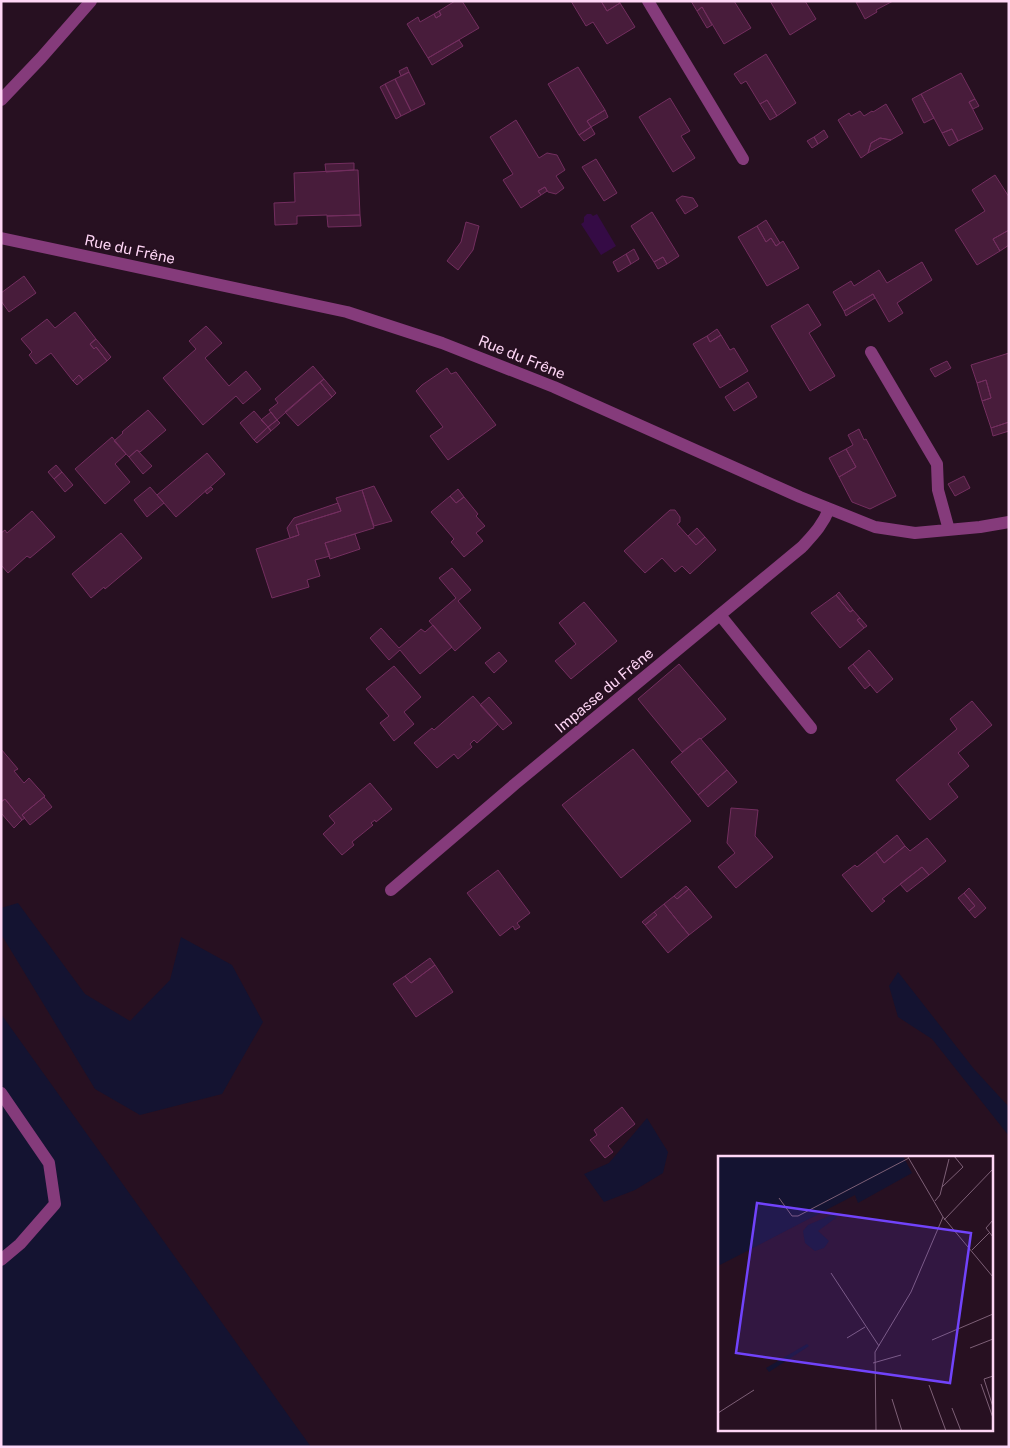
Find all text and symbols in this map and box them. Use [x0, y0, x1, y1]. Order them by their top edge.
street label: Rue du Frêne [83, 231, 177, 267]
street label: Rue du Frêne [476, 332, 568, 382]
street label: Impasse du Frêne [551, 644, 657, 736]
inset map [718, 1156, 992, 1430]

